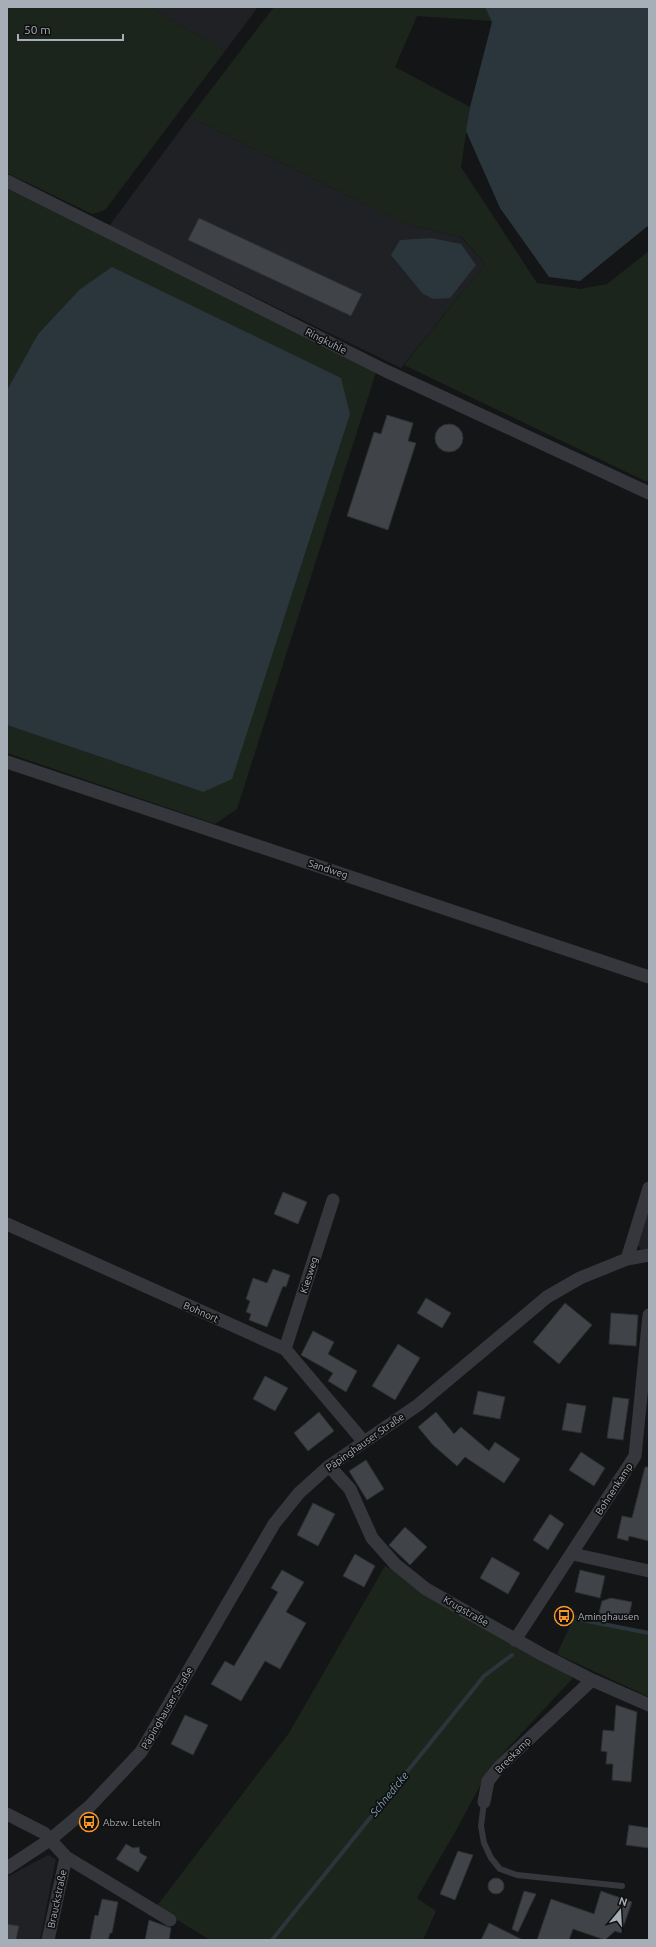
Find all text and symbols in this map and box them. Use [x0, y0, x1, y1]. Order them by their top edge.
scale bar [18, 16, 123, 42]
text: 50 m [24, 23, 51, 36]
street label: Ringkuhle [304, 326, 348, 356]
street label: Sandweg [307, 857, 349, 881]
street label: Kiesweg [298, 1255, 320, 1295]
street label: Bohnort [182, 1299, 220, 1325]
street label: Päpinghauser Straße [324, 1411, 406, 1473]
street label: Bohnenkamp [593, 1461, 635, 1517]
street label: Krugstraße [442, 1594, 490, 1628]
bus stop icon: Aminghausen [553, 1605, 575, 1627]
place label: Aminghausen [578, 1611, 639, 1622]
street label: Päpinghauser Straße [139, 1665, 195, 1751]
street label: Breekamp [493, 1735, 533, 1775]
water label: Schnedicke [367, 1769, 411, 1819]
bus stop icon: Abzw. Leteln [78, 1811, 100, 1833]
place label: Abzw. Leteln [103, 1817, 161, 1828]
street label: Brauckstraße [45, 1869, 69, 1929]
north arrow [600, 1891, 640, 1931]
text: N [617, 1895, 629, 1908]

